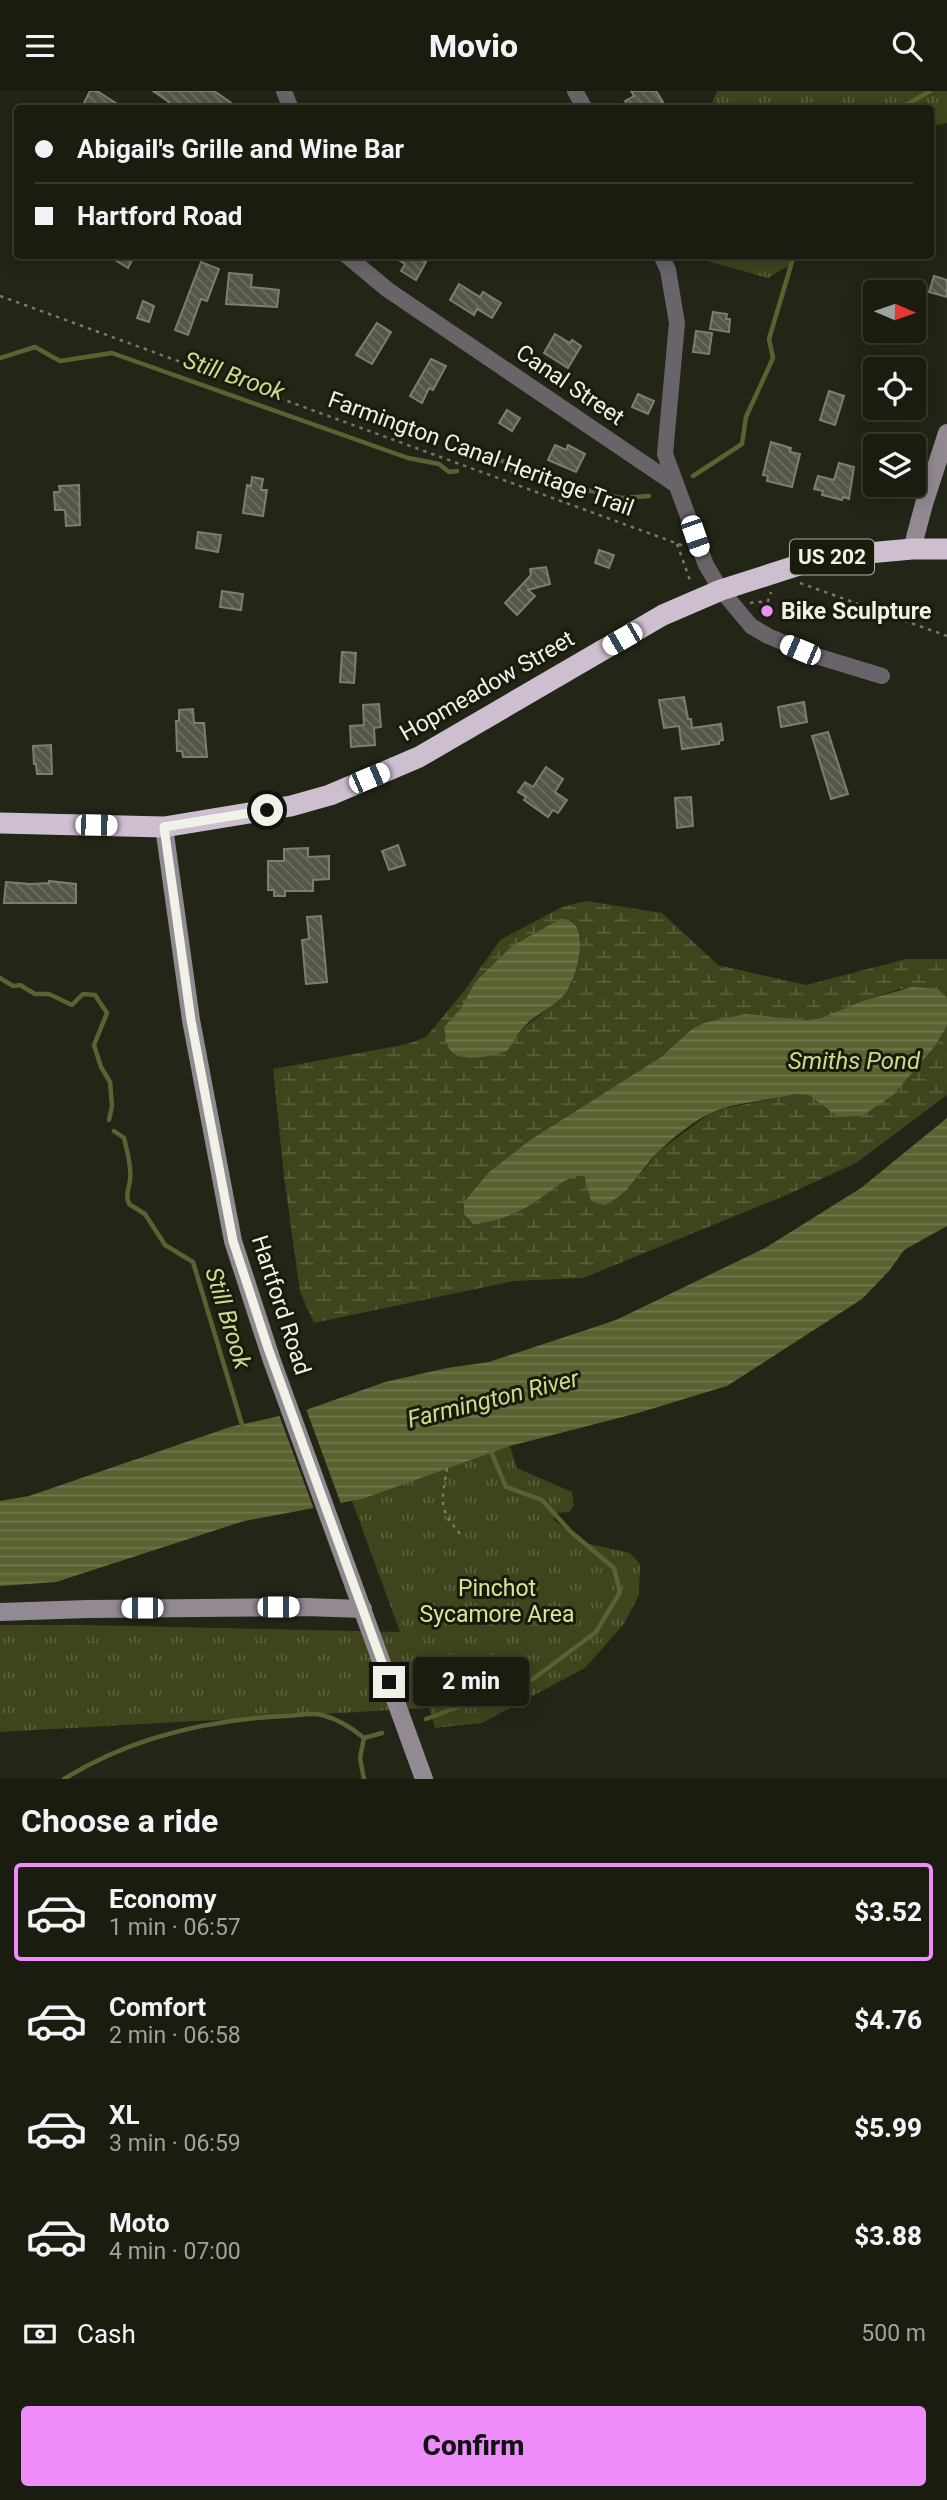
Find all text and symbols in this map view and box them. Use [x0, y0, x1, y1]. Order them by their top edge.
icon: menu [21, 27, 59, 65]
text: Movio [429, 27, 518, 65]
icon: search [888, 27, 926, 65]
text: Abigail's Grille and Wine Bar [77, 134, 404, 164]
text: Hartford Road [77, 201, 242, 231]
north arrow [863, 280, 926, 343]
map controls [863, 280, 926, 497]
street label: Canal Street [511, 339, 629, 431]
water label: Still Brook [180, 346, 289, 407]
button: locate [863, 357, 926, 420]
street label: Farmington Canal Heritage Trail [325, 386, 637, 522]
button: layers [863, 434, 926, 497]
car [679, 513, 712, 559]
road number: US 202 [790, 539, 874, 575]
place label: Bike Sculpture [781, 598, 931, 625]
marker: Bike Sculpture [759, 603, 775, 619]
car [599, 619, 646, 659]
street label: Hopmeadow Street [395, 625, 579, 747]
car [777, 632, 824, 668]
car [346, 760, 393, 796]
route start [251, 794, 283, 826]
car [75, 814, 118, 836]
water label: Smiths Pond [788, 1047, 921, 1075]
street label: Hartford Road [246, 1232, 316, 1378]
water label: Still Brook [199, 1264, 257, 1373]
water label: Farmington River [404, 1364, 583, 1434]
park label: Pinchot Sycamore Area [419, 1575, 575, 1628]
car [258, 1597, 300, 1618]
car [122, 1598, 164, 1619]
callout: 2 min [414, 1657, 529, 1707]
route end [373, 1666, 405, 1698]
text: 2 min [442, 1668, 500, 1695]
text: Choose a ride [21, 1802, 218, 1840]
icon: car [25, 1881, 88, 1944]
text: Economy [109, 1884, 216, 1914]
text: $3.52 [854, 1897, 922, 1927]
text: 1 min · 06:57 [109, 1914, 241, 1941]
icon: car [25, 1989, 88, 2052]
text: Comfort [109, 1992, 206, 2022]
text: $4.76 [854, 2005, 922, 2035]
text: 2 min · 06:58 [109, 2022, 241, 2049]
icon: car [25, 2097, 88, 2160]
text: XL [109, 2100, 140, 2130]
text: $5.99 [854, 2113, 922, 2143]
text: 3 min · 06:59 [109, 2130, 241, 2157]
icon: car [25, 2205, 88, 2268]
text: Moto [109, 2208, 170, 2238]
text: $3.88 [854, 2221, 922, 2251]
text: 4 min · 07:00 [109, 2238, 241, 2265]
icon: cash [21, 2315, 59, 2353]
text: Cash [77, 2319, 136, 2349]
text: 500 m [861, 2320, 926, 2347]
button: Confirm [21, 2406, 926, 2486]

